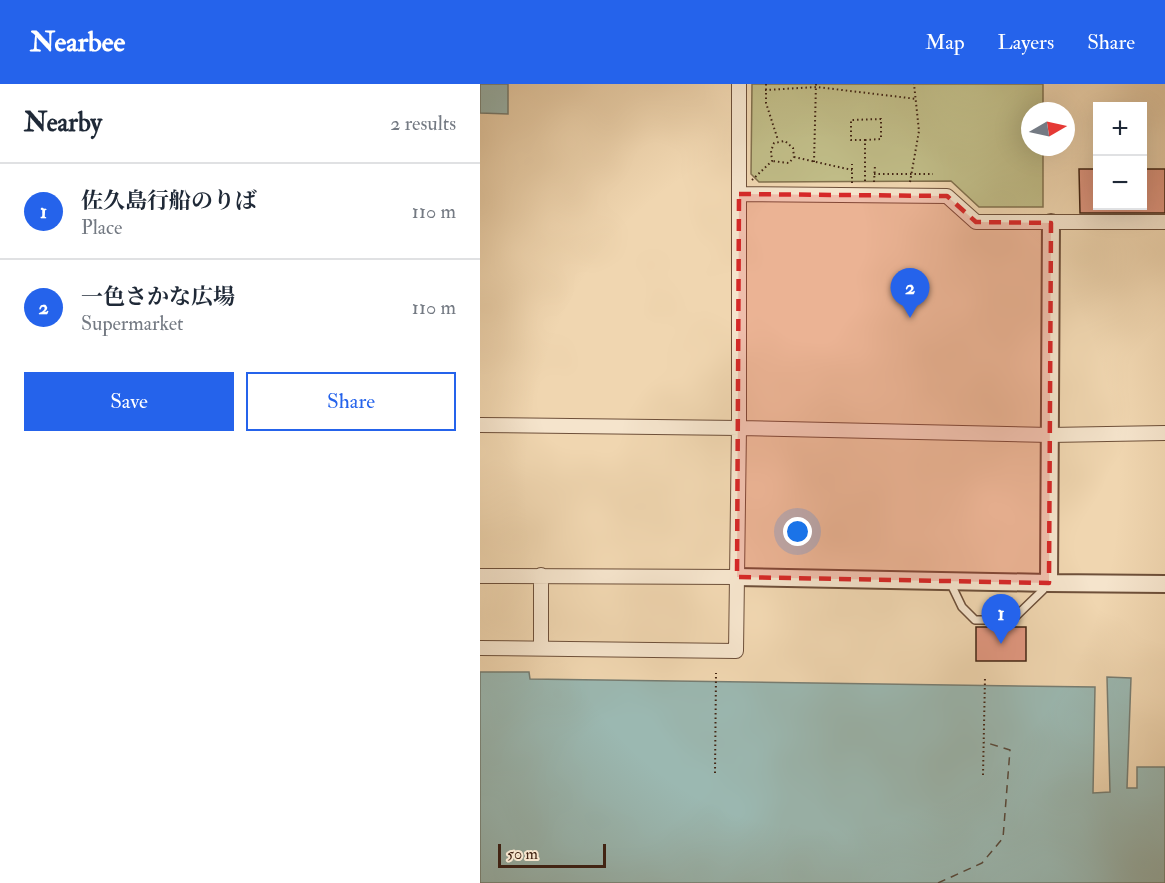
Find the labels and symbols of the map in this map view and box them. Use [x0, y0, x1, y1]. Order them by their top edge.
north arrow [1021, 102, 1075, 156]
pin: 2 [890, 268, 930, 318]
your location [783, 517, 812, 546]
pin: 1 [982, 594, 1020, 644]
scale bar [498, 841, 606, 868]

